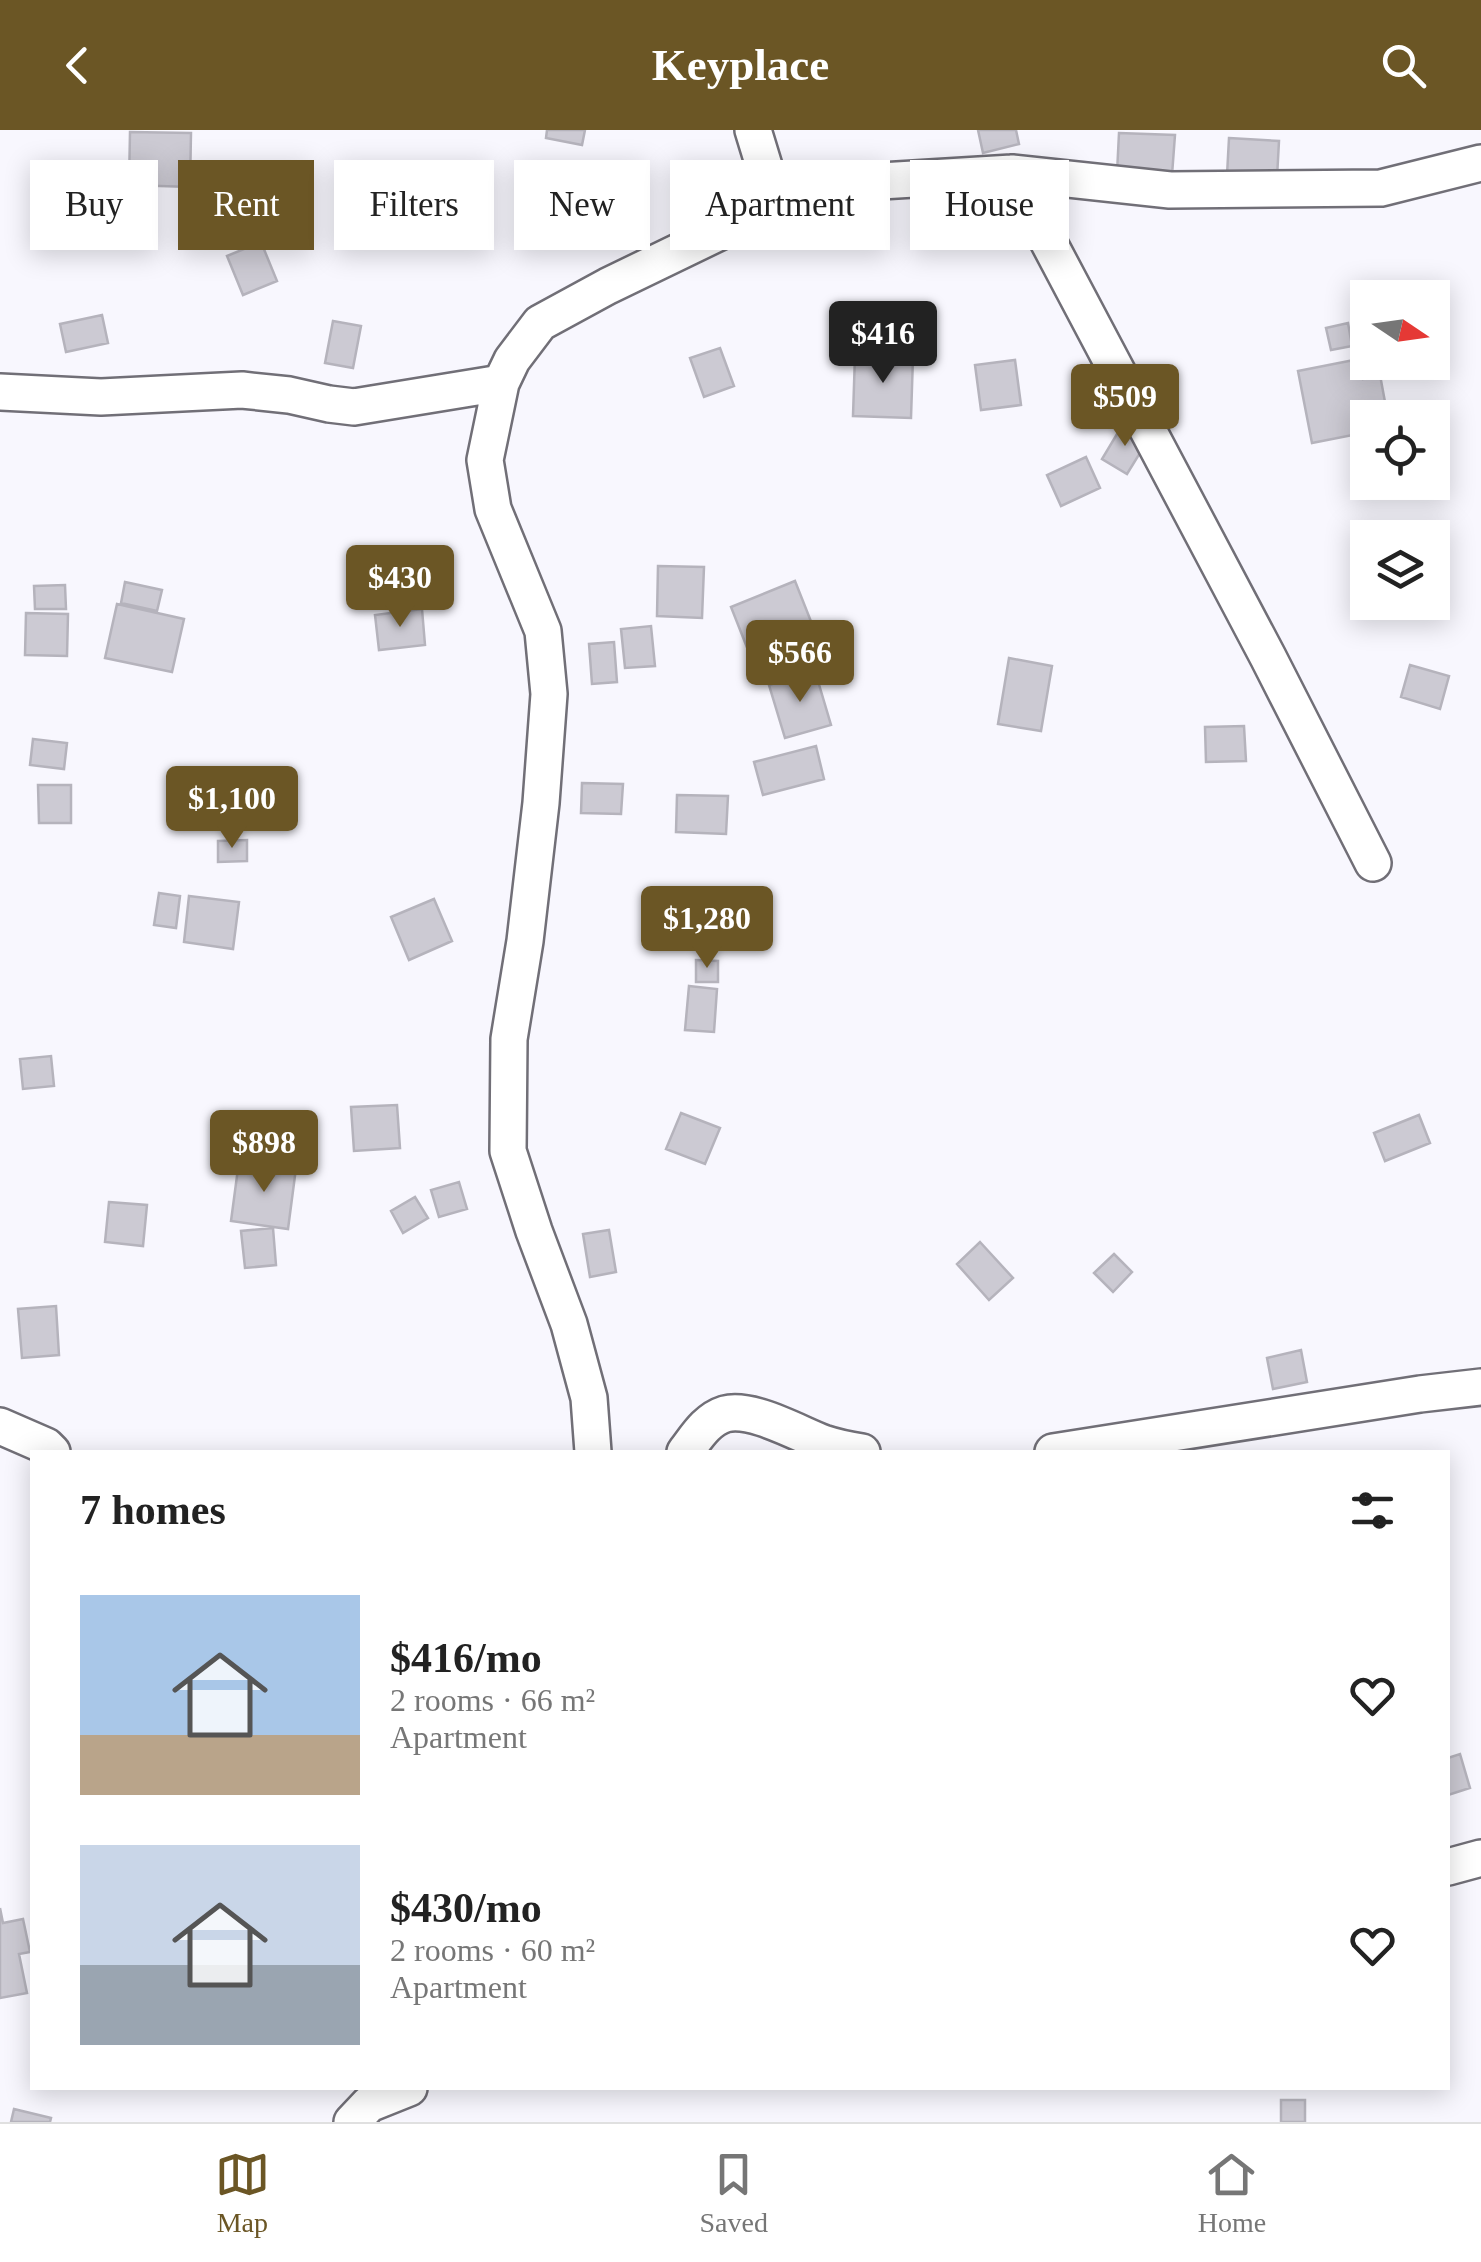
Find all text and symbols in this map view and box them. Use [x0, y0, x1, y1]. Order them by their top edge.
icon: back [50, 38, 105, 93]
icon: search [1376, 38, 1431, 93]
text: Keyplace [652, 40, 829, 90]
chip: Buy [30, 160, 158, 250]
chip: Rent [178, 160, 314, 250]
chip: Filters [334, 160, 494, 250]
chip: New [514, 160, 650, 250]
chip: Apartment [670, 160, 890, 250]
chip: House [910, 160, 1069, 250]
north arrow [1350, 280, 1450, 380]
map controls [1350, 280, 1450, 620]
pin: $416 [824, 301, 942, 386]
text: $416 [851, 315, 915, 351]
pin: $509 [1066, 364, 1184, 449]
text: $509 [1093, 378, 1157, 414]
button: locate [1350, 400, 1450, 500]
button: layers [1350, 520, 1450, 620]
pin: $430 [341, 545, 459, 630]
text: $430 [368, 559, 432, 595]
pin: $566 [741, 620, 859, 705]
text: $566 [768, 634, 832, 670]
pin: $1,100 [151, 766, 313, 851]
text: $1,100 [188, 780, 276, 816]
pin: $1,280 [626, 886, 788, 971]
text: $1,280 [663, 900, 751, 936]
pin: $898 [205, 1110, 323, 1195]
text: $898 [232, 1124, 296, 1160]
icon: filters [1345, 1483, 1400, 1538]
text: 7 homes [80, 1487, 226, 1533]
icon: home [160, 1635, 280, 1755]
text: $416/mo [390, 1635, 542, 1681]
icon: heart [1345, 1668, 1400, 1723]
text: 2 rooms · 66 m² [390, 1682, 595, 1718]
text: Apartment [390, 1719, 527, 1755]
icon: home [160, 1885, 280, 2005]
text: $430/mo [390, 1885, 542, 1931]
icon: heart [1345, 1918, 1400, 1973]
text: 2 rooms · 60 m² [390, 1932, 595, 1968]
text: Apartment [390, 1969, 527, 2005]
tab: Map [215, 2147, 270, 2239]
tab: Saved [700, 2147, 768, 2239]
tab: Home [1198, 2147, 1266, 2239]

